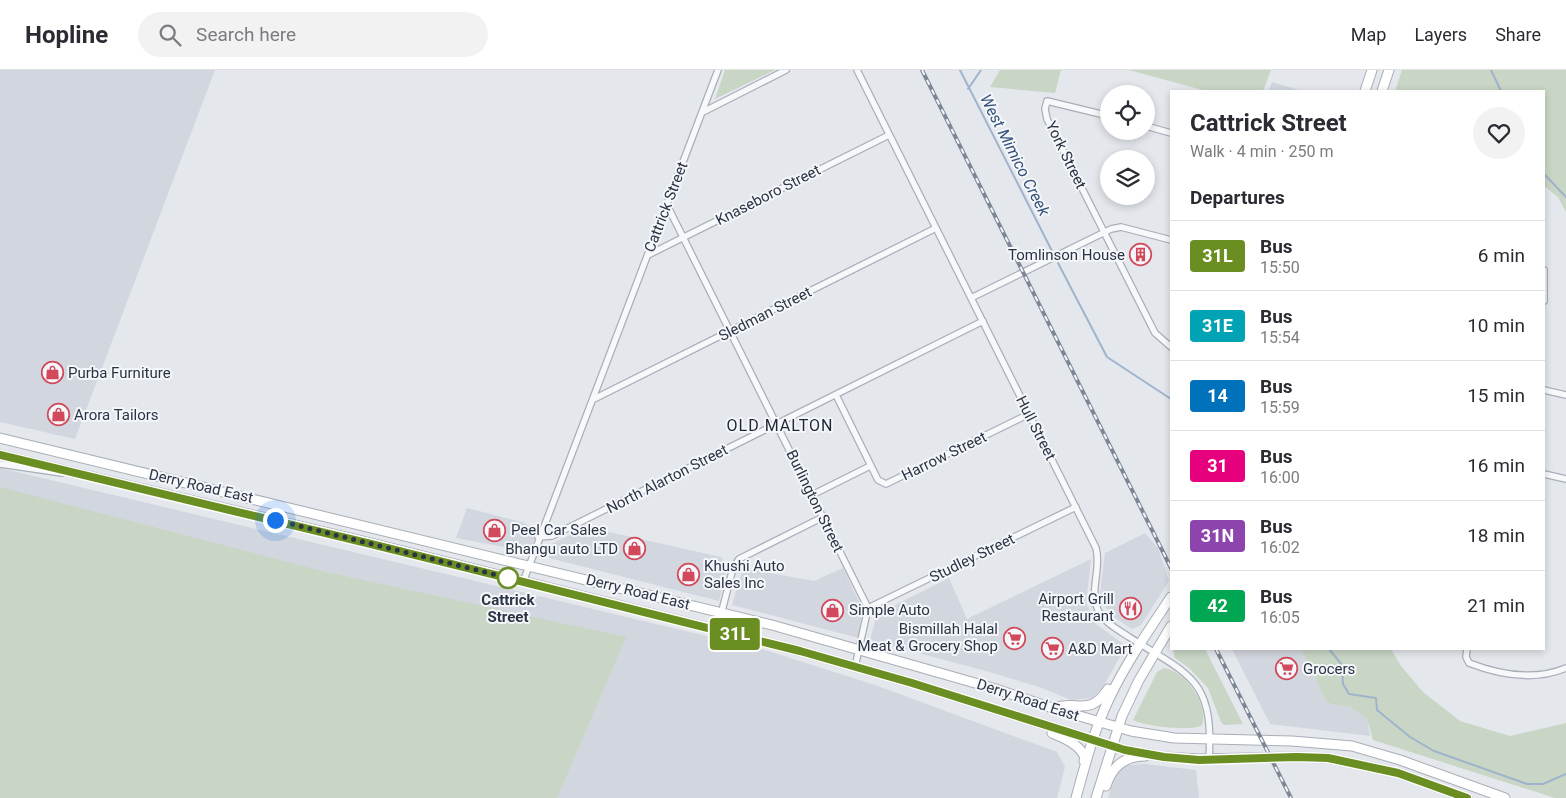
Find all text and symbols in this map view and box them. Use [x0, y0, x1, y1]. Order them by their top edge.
search box [138, 12, 488, 57]
text: Hopline [25, 21, 108, 49]
icon: search [156, 21, 184, 49]
text: Search here [196, 23, 296, 46]
text: Map [1351, 24, 1386, 45]
text: Layers [1414, 24, 1467, 45]
text: Share [1495, 24, 1541, 45]
map controls [1100, 85, 1155, 205]
button: locate [1100, 85, 1155, 140]
water label: West Mimico Creek [976, 91, 1054, 220]
button: heart [1473, 107, 1525, 159]
text: Cattrick Street [1190, 109, 1347, 137]
street label: York Street [1042, 118, 1090, 192]
text: Walk · 4 min · 250 m [1190, 142, 1334, 161]
button: layers [1100, 150, 1155, 205]
street label: Cattrick Street [641, 159, 691, 255]
street label: Knaseboro Street [713, 161, 823, 229]
text: Departures [1190, 186, 1285, 209]
text: Bus [1260, 235, 1293, 258]
building icon: Tomlinson House [1129, 243, 1153, 267]
text: 6 min [1478, 244, 1525, 267]
text: 31L [1202, 245, 1233, 266]
place label: Tomlinson House [1008, 246, 1125, 264]
text: 15:50 [1260, 258, 1300, 277]
street label: Sledman Street [716, 283, 815, 345]
text: Bus [1260, 305, 1293, 328]
text: 10 min [1467, 314, 1525, 337]
text: 31E [1202, 315, 1233, 336]
text: 15:54 [1260, 328, 1300, 347]
shop icon: Purba Furniture [40, 361, 64, 385]
place label: Purba Furniture [68, 364, 171, 382]
text: Bus [1260, 375, 1293, 398]
text: 15 min [1467, 384, 1525, 407]
text: 14 [1207, 385, 1228, 406]
street label: Hull Street [1012, 393, 1060, 463]
text: 15:59 [1260, 398, 1300, 417]
shop icon: Arora Tailors [46, 403, 70, 427]
place label: Arora Tailors [74, 406, 159, 424]
district label: OLD MALTON [727, 416, 833, 435]
street label: Harrow Street [899, 428, 989, 484]
street label: North Alarton Street [603, 441, 731, 517]
text: Bus [1260, 445, 1293, 468]
street label: Burlington Street [782, 447, 848, 555]
text: 16 min [1467, 454, 1525, 477]
text: 31 [1207, 455, 1228, 476]
street label: Derry Road East [147, 465, 255, 507]
text: 16:00 [1260, 468, 1300, 487]
your location [263, 508, 288, 533]
text: Bus [1260, 515, 1293, 538]
shop icon: Peel Car Sales [483, 518, 507, 542]
place label: Peel Car Sales [511, 521, 607, 539]
text: 18 min [1467, 524, 1525, 547]
text: 31N [1201, 525, 1234, 546]
street label: Studley Street [927, 530, 1018, 586]
shop icon: Bhangu auto LTD [622, 537, 646, 561]
text: 16:02 [1260, 538, 1300, 557]
place label: Bhangu auto LTD [505, 540, 618, 558]
place label: Khushi Auto Sales Inc [704, 557, 785, 592]
shop icon: Khushi Auto Sales Inc [676, 563, 700, 587]
marker: Cattrick Street [497, 567, 519, 589]
street label: Derry Road East [584, 570, 692, 614]
text: Bus [1260, 585, 1293, 608]
place label: Airport Grill Restaurant [1038, 590, 1114, 625]
place label: Cattrick Street [481, 591, 536, 626]
text: 21 min [1467, 594, 1525, 617]
text: 42 [1207, 595, 1228, 616]
restaurant icon: Airport Grill Restaurant [1118, 596, 1142, 620]
shop icon: Simple Auto [821, 598, 845, 622]
place label: Simple Auto [849, 601, 930, 619]
text: 16:05 [1260, 608, 1300, 627]
line badge: 31L [706, 618, 764, 650]
place label: Bismillah Halal Meat & Grocery Shop [857, 620, 998, 655]
text: 31L [720, 623, 750, 644]
supermarket icon: Bismillah Halal Meat & Grocery Shop [1002, 626, 1026, 650]
supermarket icon: A&D Mart [1040, 637, 1064, 661]
place label: A&D Mart [1068, 640, 1132, 658]
supermarket icon: Grocers [1275, 657, 1299, 681]
place label: Grocers [1303, 660, 1355, 678]
street label: Derry Road East [975, 675, 1081, 725]

